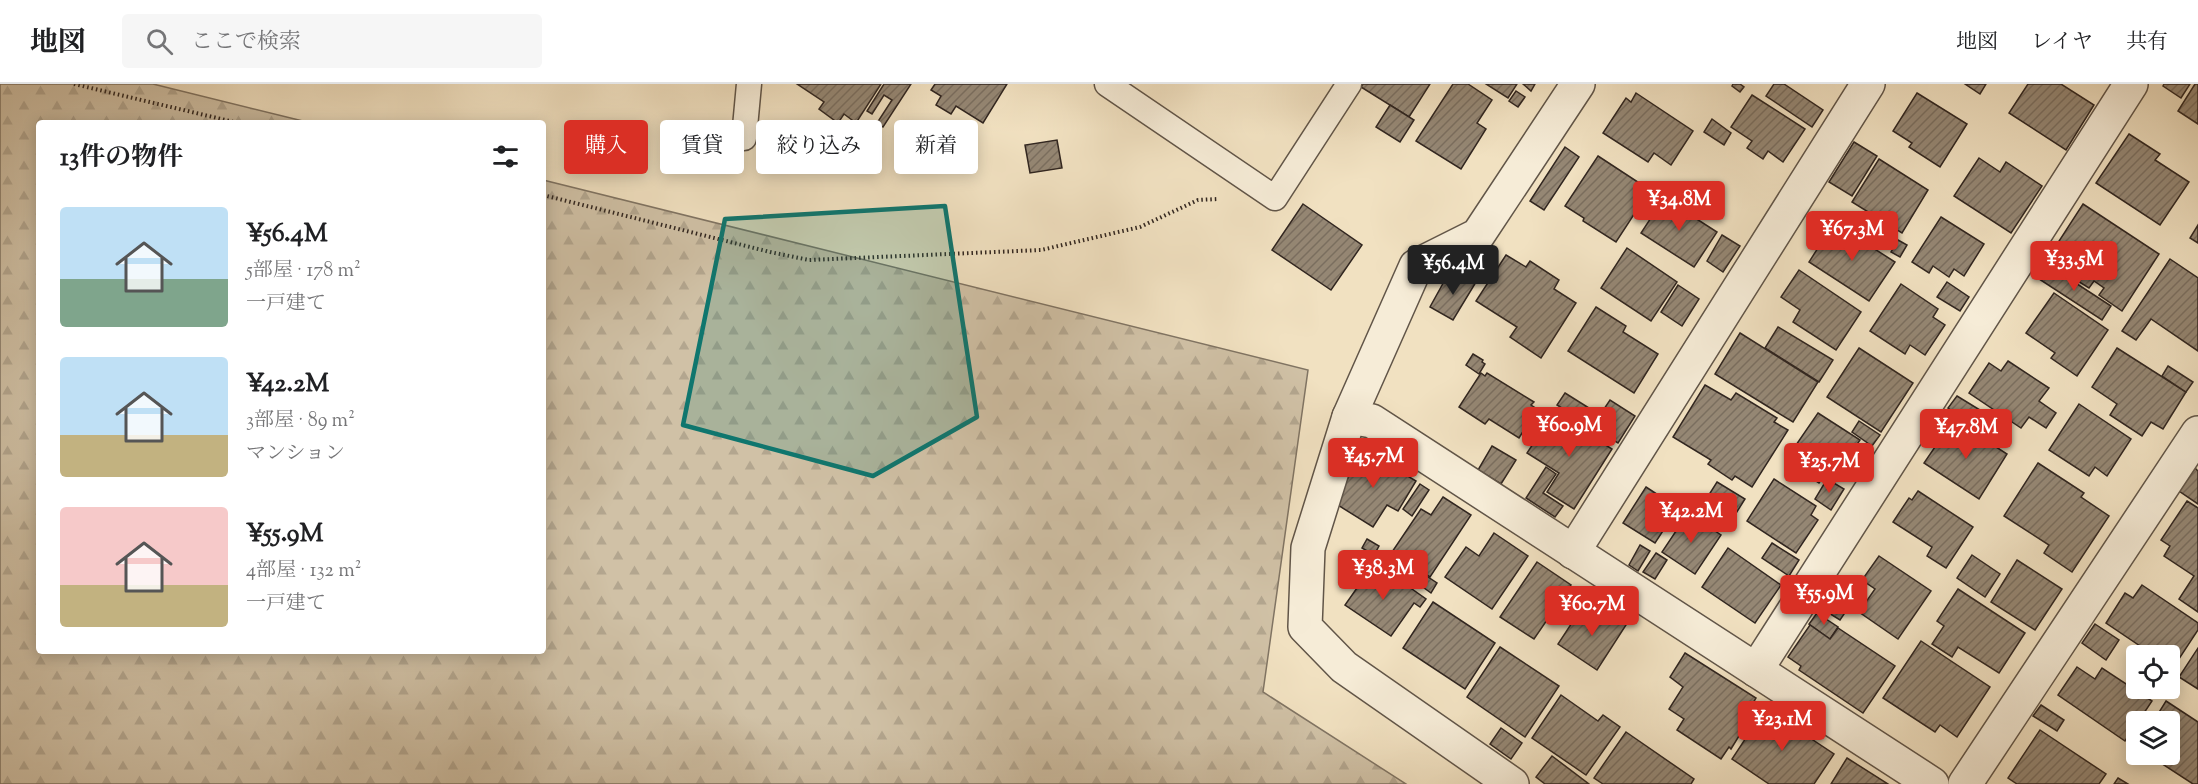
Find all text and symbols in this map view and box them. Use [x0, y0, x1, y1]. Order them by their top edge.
search box [122, 14, 542, 68]
text: 地図 [30, 24, 86, 64]
icon: search [143, 25, 176, 58]
text: ここで検索 [191, 27, 301, 59]
text: 地図 [1956, 28, 1998, 58]
text: レイヤ [2031, 28, 2093, 58]
text: 共有 [2126, 28, 2168, 58]
chip: 購入 [564, 120, 648, 174]
chip: 賃貸 [660, 120, 744, 174]
chip: 絞り込み [756, 120, 882, 174]
chip: 新着 [894, 120, 978, 174]
text: 13件の物件 [60, 140, 183, 177]
icon: filters [489, 140, 522, 173]
pin: ¥34.8M [1630, 181, 1728, 232]
text: ¥34.8M [1647, 186, 1711, 215]
pin: ¥67.3M [1803, 211, 1901, 262]
text: ¥56.4M [246, 216, 328, 253]
text: ¥67.3M [1820, 216, 1884, 245]
icon: home [108, 231, 180, 303]
pin: ¥33.5M [2025, 241, 2123, 292]
pin: ¥56.4M [1404, 245, 1502, 296]
text: ¥33.5M [2044, 246, 2104, 275]
text: ¥56.4M [1422, 250, 1484, 279]
text: 5部屋 · 178 m² [246, 257, 361, 286]
text: 一戸建て [246, 290, 326, 319]
text: ¥42.2M [246, 366, 329, 403]
icon: home [108, 381, 180, 453]
text: 3部屋 · 89 m² [246, 407, 355, 436]
pin: ¥60.9M [1520, 407, 1618, 458]
pin: ¥47.8M [1917, 409, 2015, 460]
text: ¥60.9M [1536, 412, 1602, 441]
text: ¥47.8M [1934, 414, 1998, 443]
pin: ¥45.7M [1324, 438, 1422, 489]
text: マンション [246, 440, 345, 469]
text: ¥45.7M [1342, 443, 1404, 472]
pin: ¥25.7M [1780, 443, 1878, 494]
text: ¥25.7M [1798, 448, 1860, 477]
pin: ¥42.2M [1642, 493, 1740, 544]
text: ¥42.2M [1659, 498, 1723, 527]
text: ¥55.9M [246, 516, 323, 553]
icon: home [108, 531, 180, 603]
pin: ¥38.3M [1334, 550, 1432, 601]
text: ¥38.3M [1352, 555, 1414, 584]
text: 4部屋 · 132 m² [246, 557, 361, 586]
pin: ¥55.9M [1775, 575, 1873, 626]
text: ¥55.9M [1794, 580, 1854, 609]
pin: ¥60.7M [1543, 586, 1641, 637]
text: 一戸建て [246, 590, 326, 619]
text: ¥60.7M [1559, 591, 1625, 620]
map controls [2126, 645, 2180, 765]
button: locate [2126, 645, 2180, 699]
pin: ¥23.1M [1733, 701, 1831, 752]
text: ¥23.1M [1752, 706, 1812, 735]
button: layers [2126, 711, 2180, 765]

